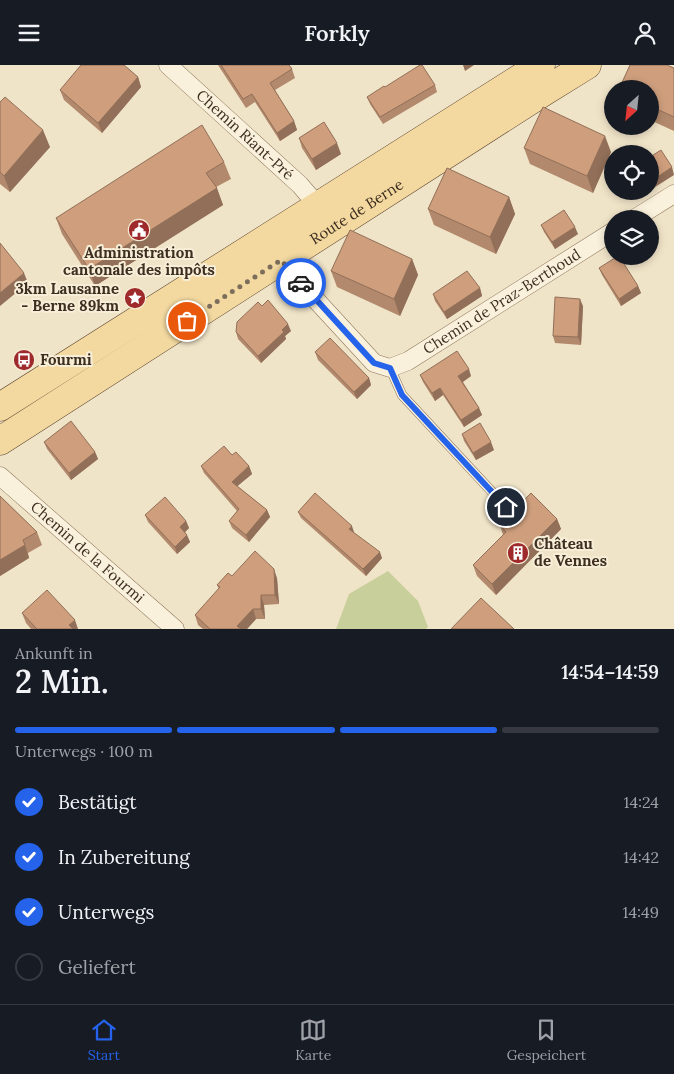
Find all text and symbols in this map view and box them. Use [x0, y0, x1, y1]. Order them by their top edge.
icon: menu [15, 19, 43, 47]
text: Forkly [304, 19, 370, 47]
icon: person [631, 19, 659, 47]
north arrow [604, 80, 659, 135]
map controls [604, 80, 659, 265]
street label: Chemin Riant-Pré [193, 85, 298, 184]
button: locate [604, 145, 659, 200]
street label: Route de Berne [306, 174, 407, 248]
button: layers [604, 210, 659, 265]
public building icon: Administration cantonale des impôts [127, 218, 151, 242]
place label: Administration cantonale des impôts [63, 243, 215, 279]
street label: Chemin de Praz-Berthoud [419, 244, 584, 358]
courier [276, 258, 326, 308]
icon: car [287, 269, 315, 297]
place label: 3km Lausanne - Berne 89km [15, 279, 119, 315]
place icon: 3km Lausanne - Berne 89km [123, 286, 147, 310]
pin [166, 300, 208, 342]
icon: bag [173, 307, 201, 335]
bus stop icon: Fourmi [12, 348, 36, 372]
place label: Fourmi [40, 350, 92, 369]
pin [485, 486, 527, 528]
icon: home [492, 493, 520, 521]
street label: Chemin de la Fourmi [27, 497, 149, 607]
place label: Château de Vennes [534, 534, 607, 570]
building icon: Château de Vennes [506, 541, 530, 565]
text: Ankunft in [15, 643, 93, 663]
text: 14:54–14:59 [561, 660, 659, 684]
text: 2 Min. [15, 661, 109, 702]
text: Unterwegs · 100 m [15, 741, 153, 761]
icon: check [15, 788, 43, 816]
text: Bestätigt [58, 790, 137, 814]
text: 14:24 [624, 792, 659, 812]
icon: check [15, 843, 43, 871]
text: In Zubereitung [58, 845, 190, 869]
text: 14:42 [623, 847, 659, 867]
icon: check [15, 898, 43, 926]
text: Unterwegs [58, 900, 154, 924]
text: 14:49 [623, 902, 659, 922]
text: Geliefert [58, 955, 136, 979]
tab: Start [88, 1016, 120, 1064]
tab: Karte [295, 1016, 331, 1064]
tab: Gespeichert [507, 1016, 586, 1064]

